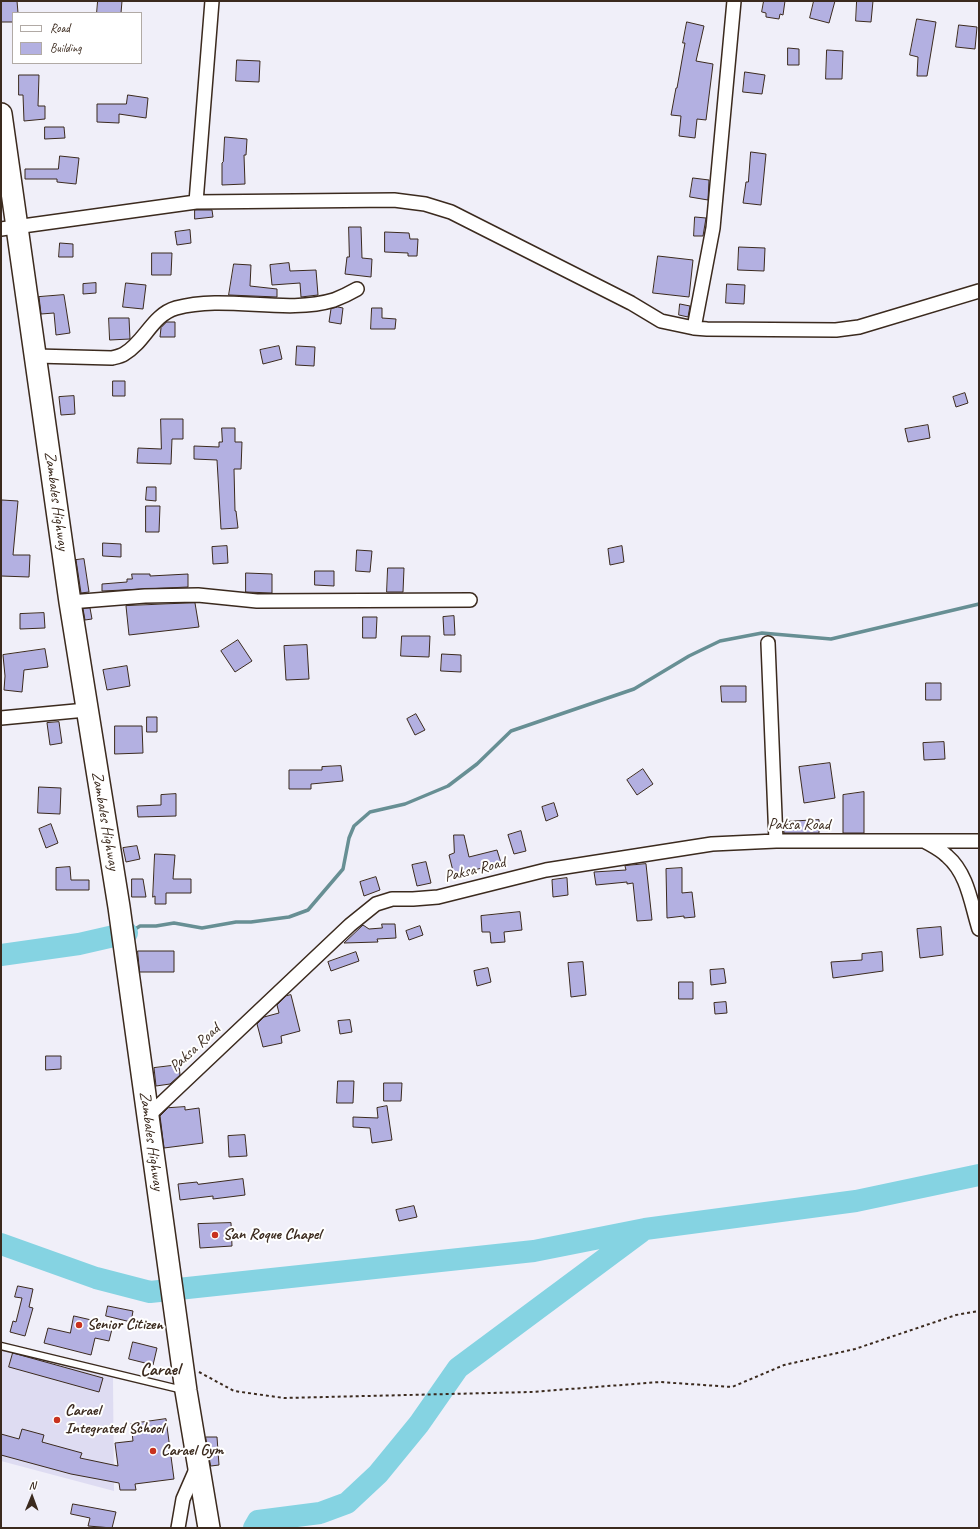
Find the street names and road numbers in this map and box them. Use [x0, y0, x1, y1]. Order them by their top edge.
street label: Zambales Highway [40, 450, 72, 552]
street label: Zambales Highway [87, 770, 123, 872]
street label: Paksa Road [768, 815, 830, 835]
street label: Paksa Road [443, 853, 507, 887]
street label: Paksa Road [166, 1020, 224, 1076]
street label: Zambales Highway [135, 1090, 167, 1192]

